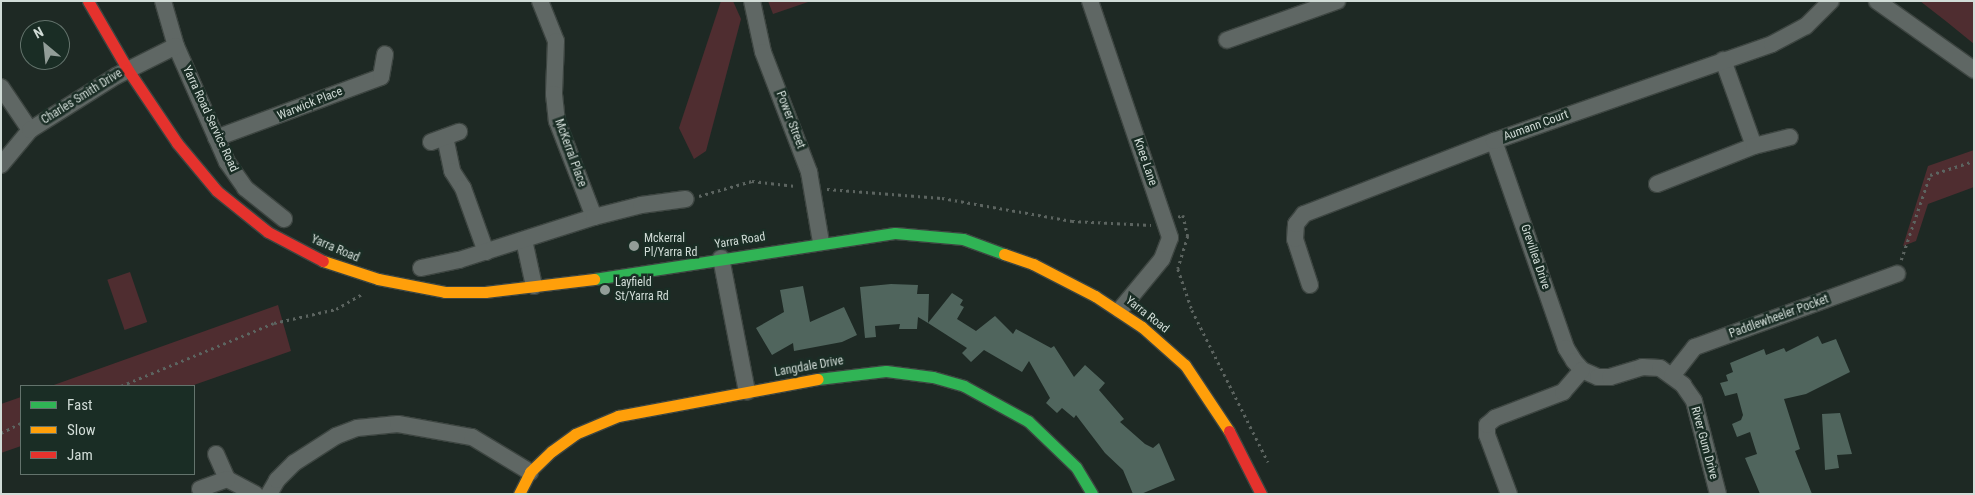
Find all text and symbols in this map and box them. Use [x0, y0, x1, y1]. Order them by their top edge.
north arrow [20, 20, 70, 70]
text: N [31, 24, 46, 42]
street label: Yarra Road Service Road [179, 64, 241, 174]
street label: Charles Smith Drive [39, 66, 125, 128]
street label: Warwick Place [275, 84, 345, 124]
street label: Power Street [772, 89, 808, 151]
street label: Aumann Court [1502, 108, 1570, 144]
street label: McKerral Place [551, 117, 589, 189]
street label: Knee Lane [1130, 136, 1160, 188]
street label: Grevillea Drive [1517, 223, 1553, 291]
street label: Yarra Road [714, 230, 766, 252]
street label: Yarra Road [309, 232, 361, 266]
place label: Mckerral Pl/Yarra Rd [644, 232, 697, 260]
marker: Mckerral Pl/Yarra Rd [628, 240, 640, 252]
place label: Layfield St/Yarra Rd [615, 276, 669, 304]
marker: Layfield St/Yarra Rd [599, 284, 611, 296]
street label: Paddlewheeler Pocket [1727, 292, 1831, 342]
street label: Yarra Road [1122, 294, 1172, 336]
street label: Langdale Drive [773, 354, 845, 380]
legend [20, 385, 195, 475]
text: Fast [67, 396, 92, 414]
street label: River Gum Drive [1687, 405, 1721, 481]
text: Slow [67, 421, 96, 439]
text: Jam [67, 446, 93, 464]

